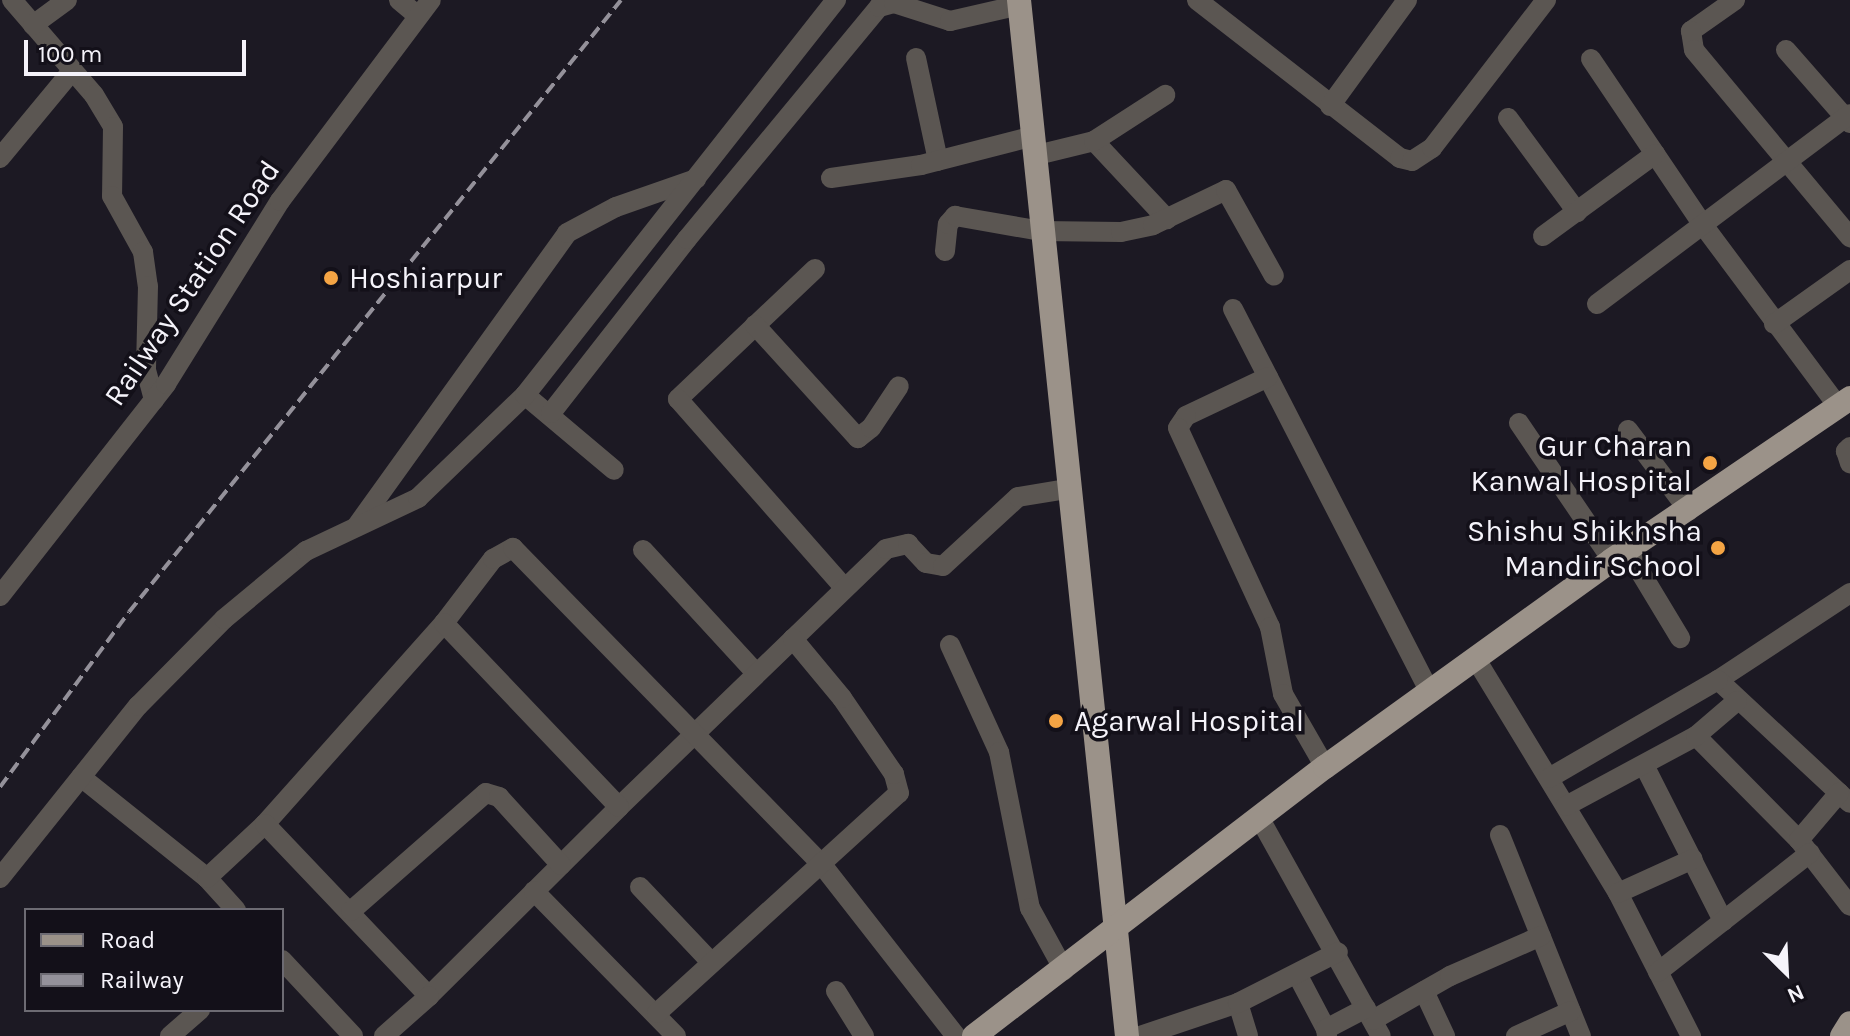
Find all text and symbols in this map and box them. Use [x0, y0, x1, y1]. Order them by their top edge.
scale bar [28, 24, 250, 74]
text: 100 m [38, 40, 103, 68]
street label: Railway Station Road [96, 153, 288, 413]
place label: Hoshiarpur [349, 260, 502, 296]
marker: Hoshiarpur [320, 267, 342, 289]
place label: Gur Charan Kanwal Hospital [1470, 428, 1692, 498]
marker: Gur Charan Kanwal Hospital [1699, 452, 1721, 474]
place label: Shishu Shikhsha Mandir School [1467, 513, 1702, 584]
marker: Shishu Shikhsha Mandir School [1709, 539, 1727, 557]
place label: Agarwal Hospital [1074, 703, 1304, 739]
marker: Agarwal Hospital [1045, 710, 1067, 732]
legend [24, 908, 284, 1012]
text: Road [100, 926, 155, 954]
north arrow [1746, 932, 1826, 1012]
text: Railway [100, 966, 184, 994]
text: N [1783, 979, 1808, 1009]

